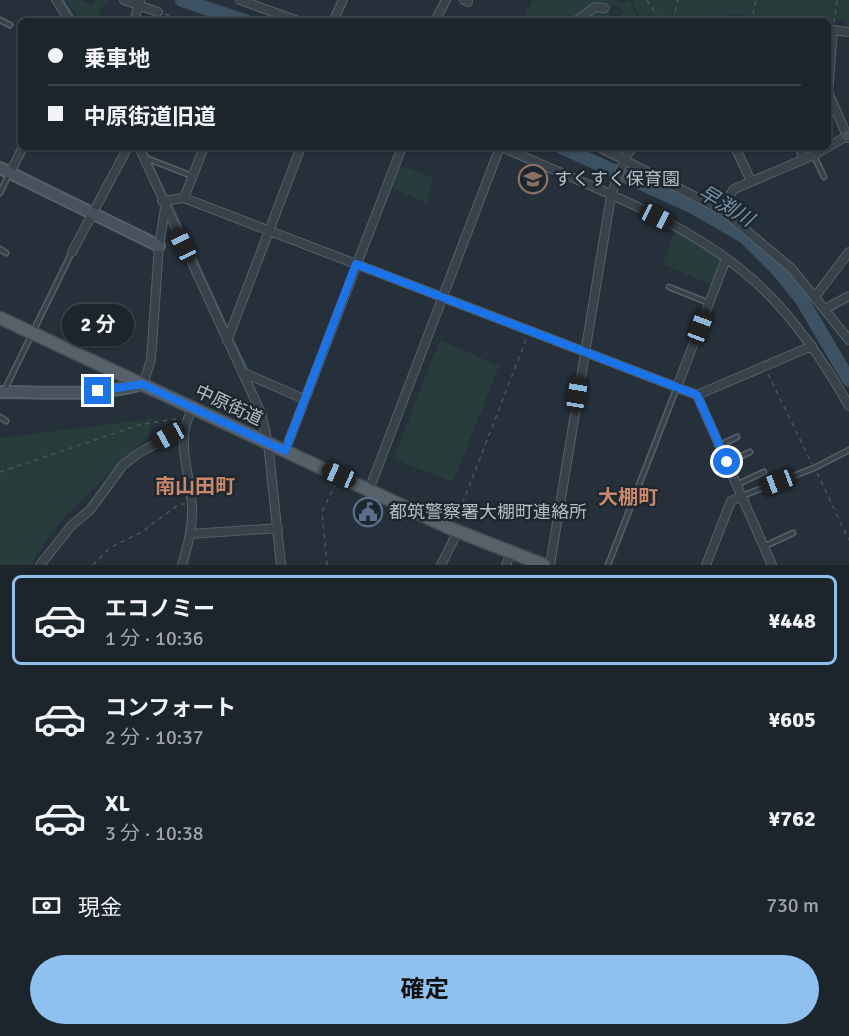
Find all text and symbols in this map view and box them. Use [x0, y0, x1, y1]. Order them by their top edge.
text: 乗車地 [84, 45, 150, 72]
text: 中原街道旧道 [84, 103, 216, 130]
school or university icon: すくすく保育園 [517, 163, 549, 195]
place label: すくすく保育園 [554, 168, 680, 190]
water label: 早渕川 [694, 180, 760, 233]
car [637, 201, 677, 233]
car [167, 225, 199, 265]
callout: 2 分 [62, 304, 134, 346]
car [685, 307, 715, 347]
text: 2 分 [80, 312, 116, 337]
car [565, 375, 589, 413]
route end [84, 377, 111, 404]
street label: 中原街道 [192, 380, 266, 430]
car [149, 419, 189, 453]
route start [713, 448, 740, 475]
car [319, 459, 359, 491]
car [758, 467, 798, 497]
district label: 南山田町 [155, 474, 235, 499]
district label: 大棚町 [598, 485, 658, 510]
public building icon: 都筑警察署大棚町連絡所 [352, 496, 384, 528]
place label: 都筑警察署大棚町連絡所 [389, 501, 587, 523]
icon: car [33, 593, 87, 647]
text: エコノミー [105, 595, 215, 622]
text: ¥448 [768, 607, 816, 634]
text: 1 分 · 10:36 [105, 626, 204, 651]
icon: car [33, 692, 87, 746]
text: コンフォート [105, 694, 236, 721]
text: ¥605 [768, 706, 816, 733]
text: 2 分 · 10:37 [105, 725, 204, 750]
text: XL [105, 790, 130, 817]
icon: car [33, 791, 87, 845]
text: ¥762 [768, 805, 816, 832]
text: 3 分 · 10:38 [105, 821, 204, 846]
icon: cash [30, 889, 63, 922]
text: 730 m [766, 893, 819, 918]
text: 現金 [78, 894, 122, 921]
button: 確定 [30, 955, 819, 1024]

